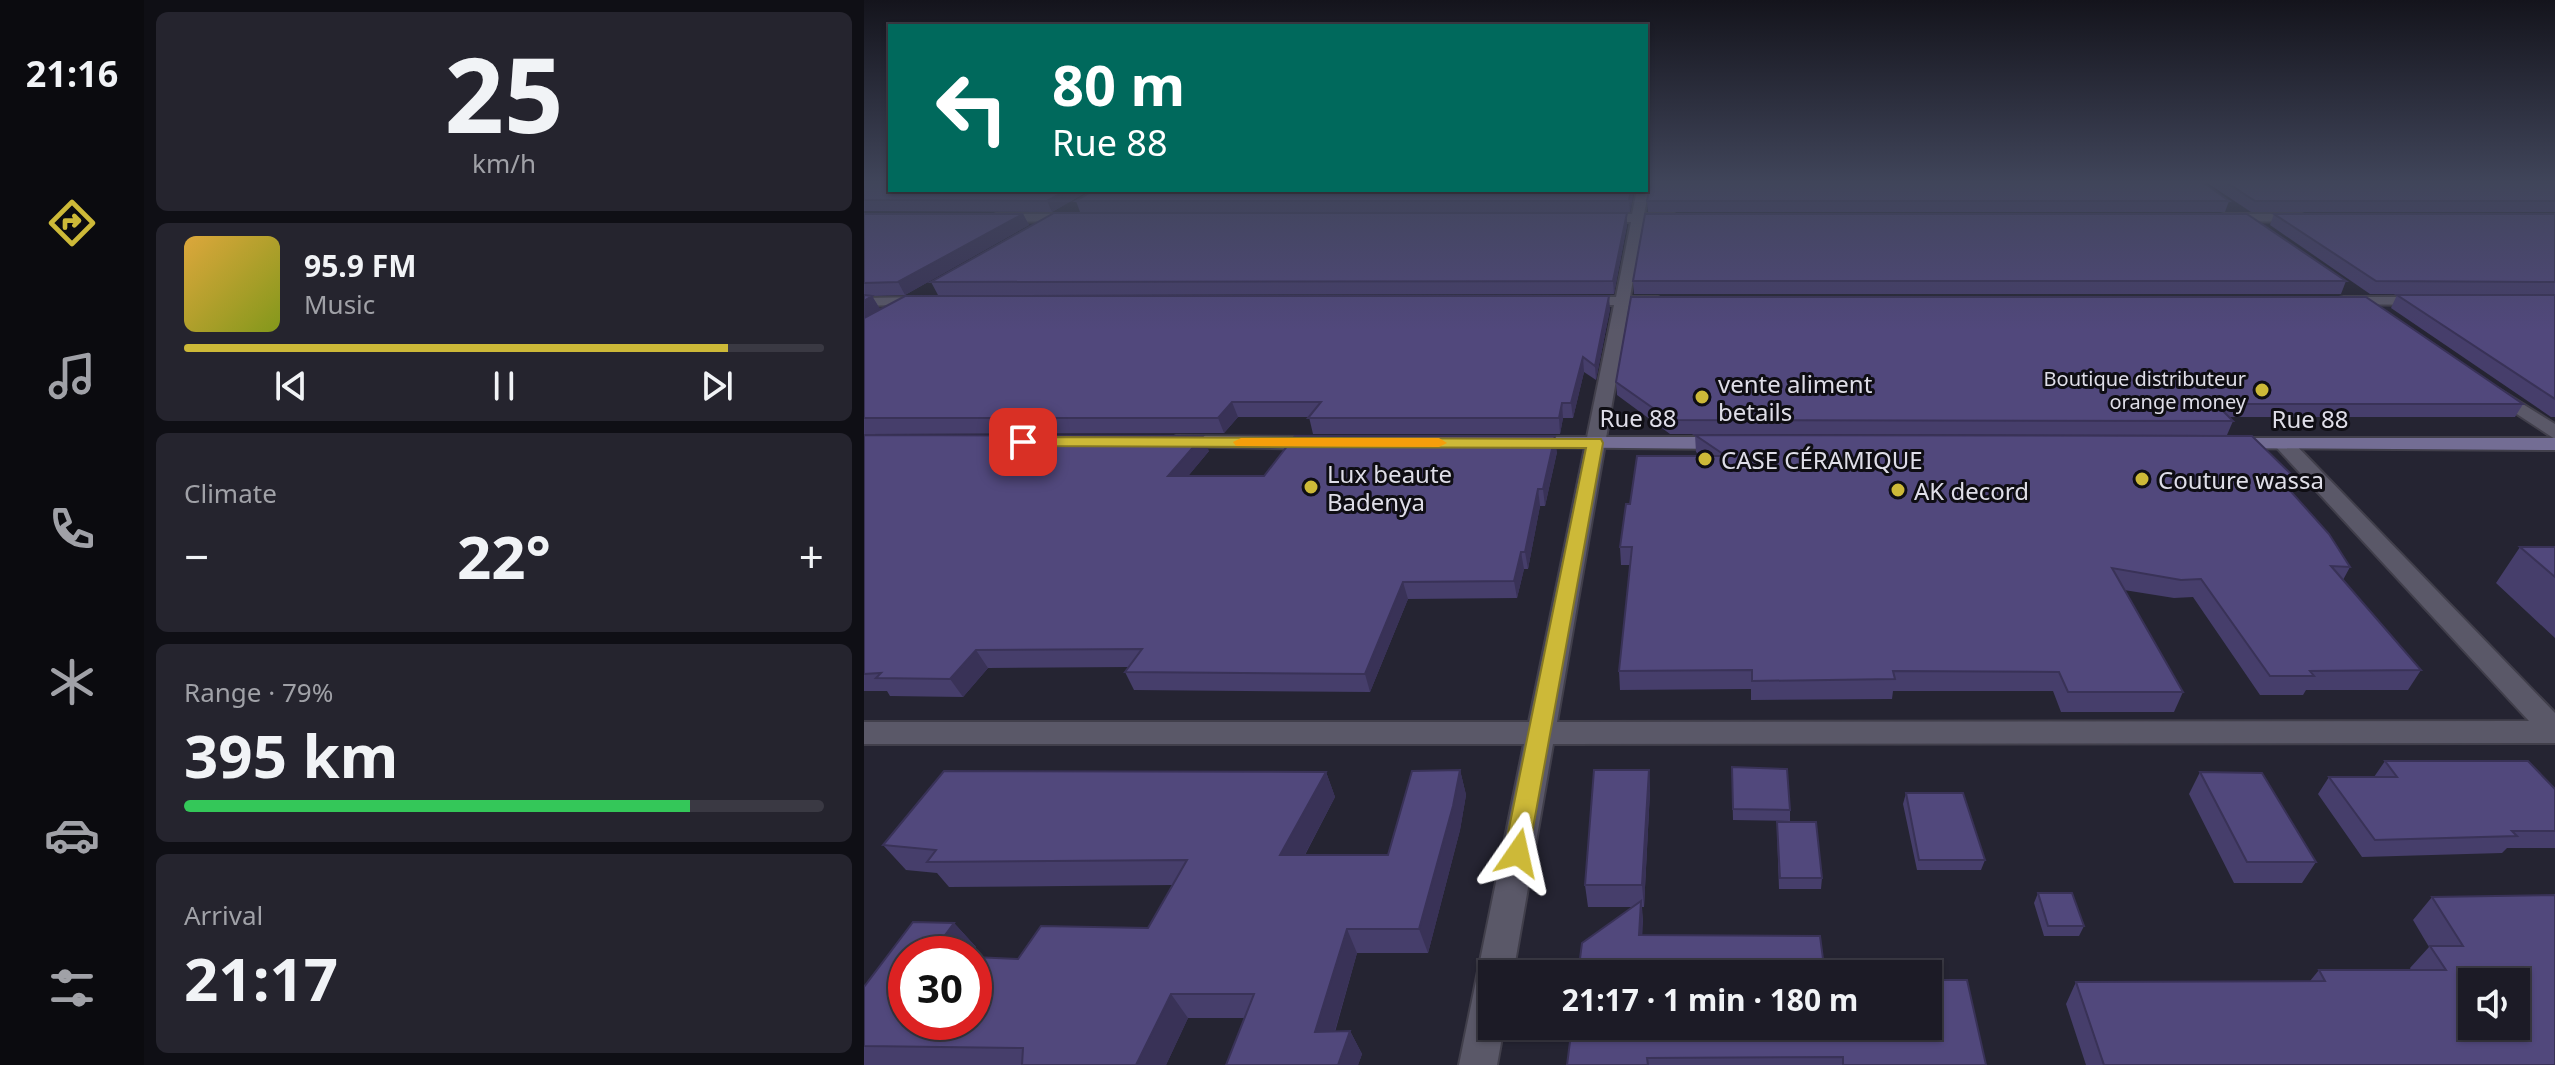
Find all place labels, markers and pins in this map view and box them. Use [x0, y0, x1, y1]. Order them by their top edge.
place label: Boutique distributeur orange money [2044, 365, 2247, 415]
place label: vente aliment betails [1718, 367, 1873, 428]
marker: Boutique distributeur orange money [2253, 381, 2271, 399]
marker: vente aliment betails [1693, 388, 1711, 406]
pin [989, 408, 1057, 476]
place label: CASE CÉRAMIQUE [1721, 443, 1923, 476]
marker: CASE CÉRAMIQUE [1696, 450, 1714, 468]
place label: Lux beaute Badenya [1327, 457, 1452, 518]
place label: Couture wassa [2158, 463, 2324, 496]
marker: Couture wassa [2133, 470, 2151, 488]
place label: AK decord [1914, 474, 2029, 507]
marker: Lux beaute Badenya [1302, 478, 1320, 496]
marker: AK decord [1889, 481, 1907, 499]

